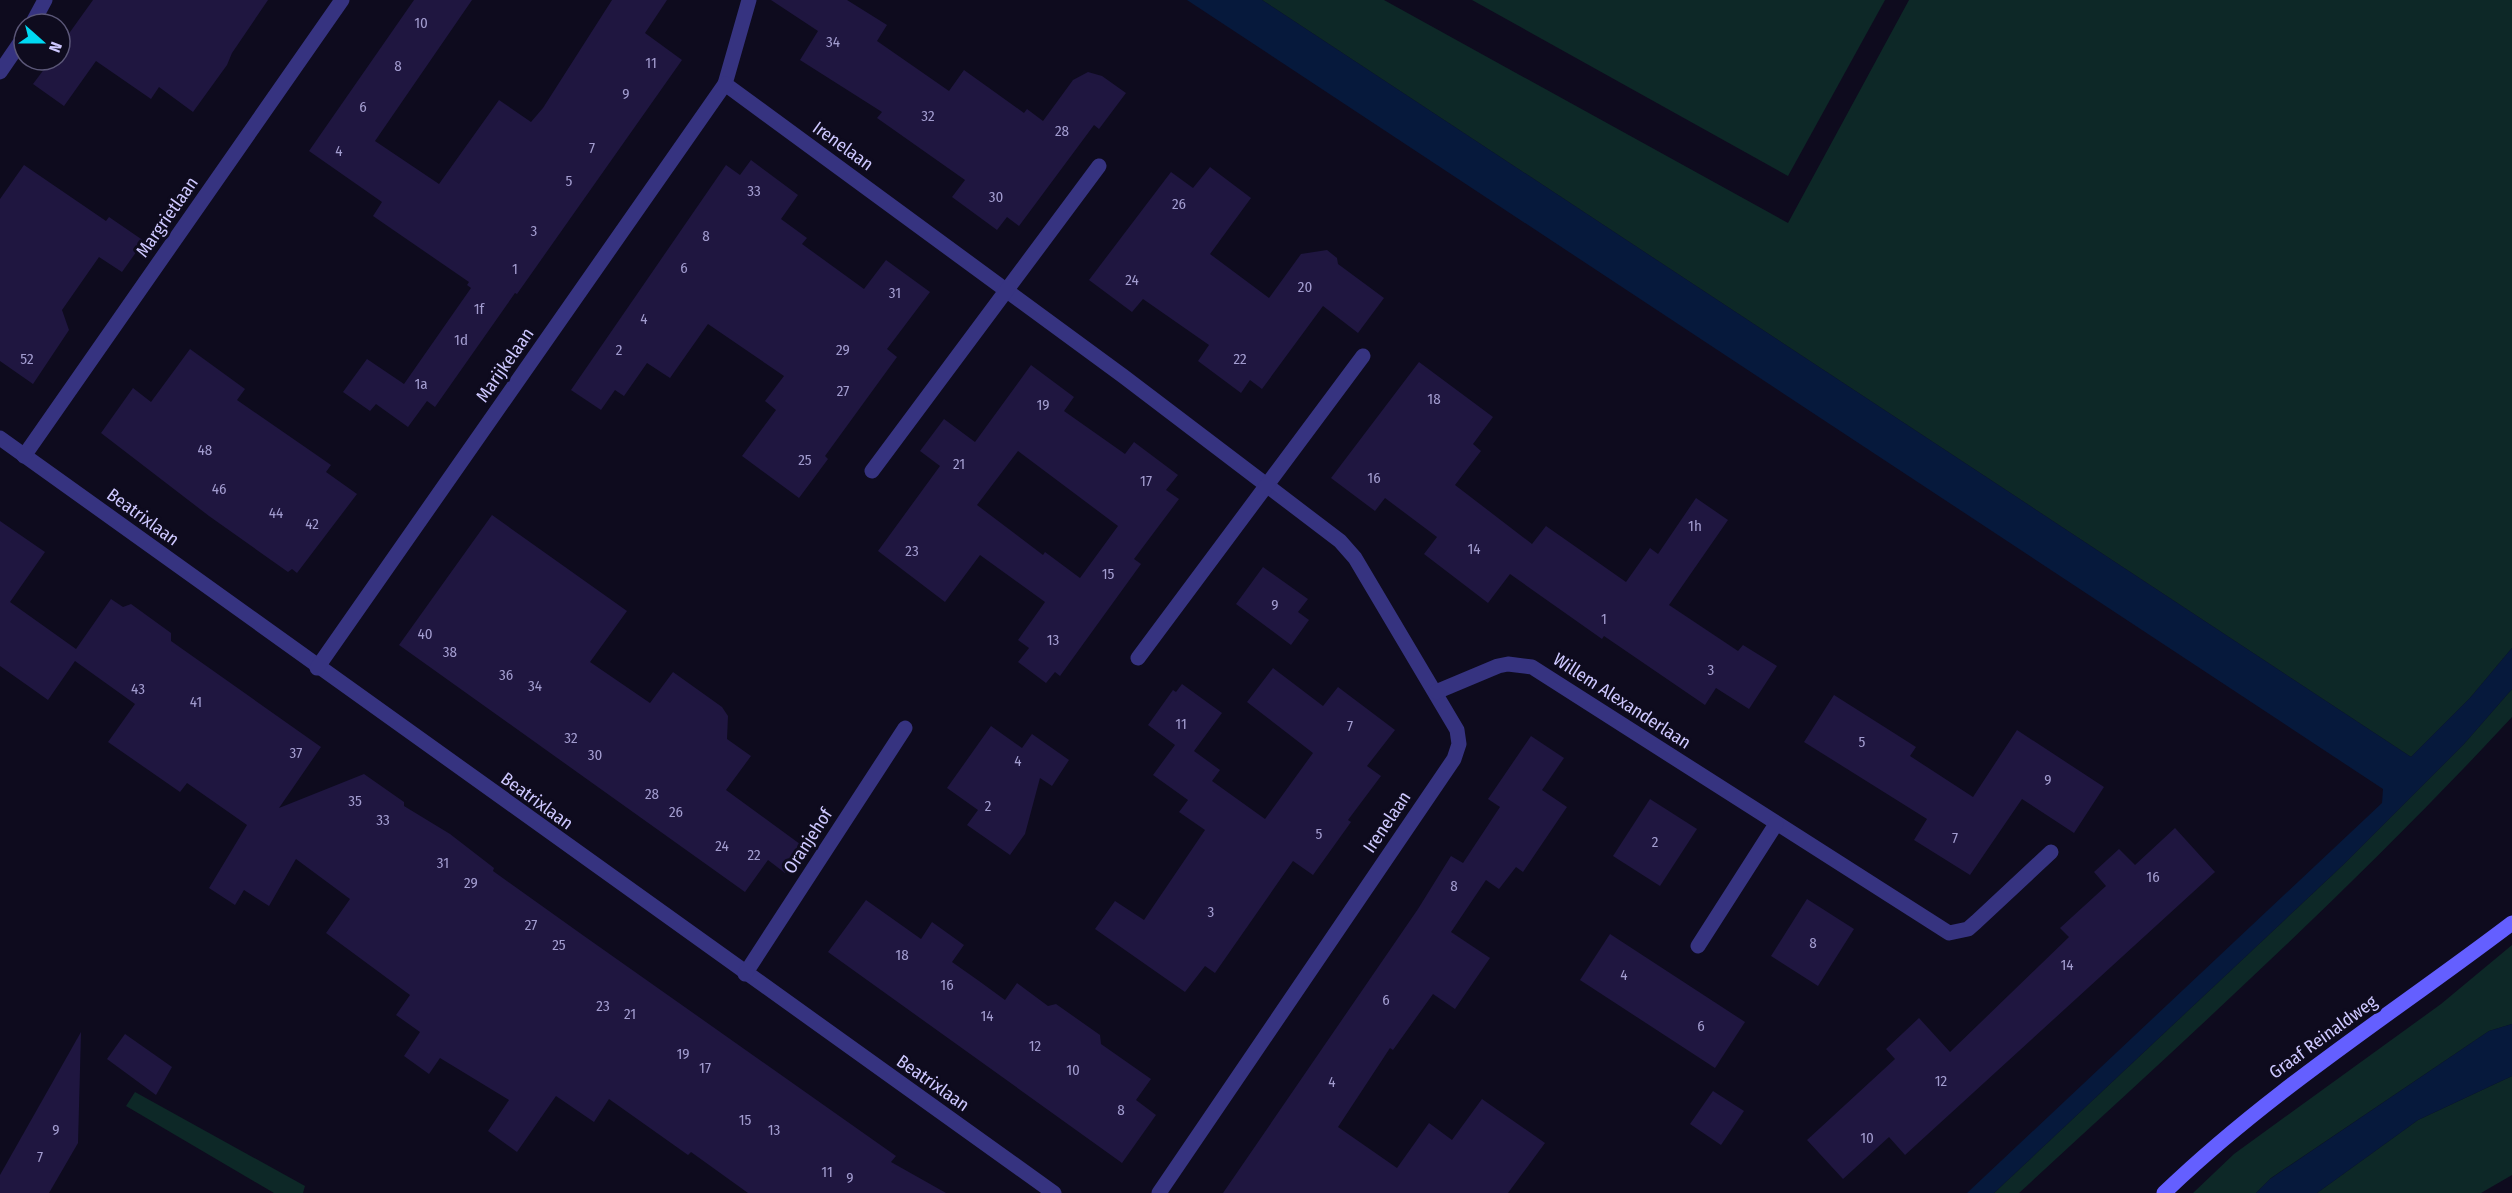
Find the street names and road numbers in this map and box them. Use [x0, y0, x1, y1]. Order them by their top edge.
street label: Irenelaan [808, 117, 878, 175]
street label: Margrietlaan [131, 173, 203, 261]
street label: Marijkelaan [471, 324, 539, 406]
street label: Beatrixlaan [103, 484, 183, 550]
street label: Willem Alexanderlaan [1549, 648, 1695, 754]
street label: Beatrixlaan [497, 768, 577, 834]
street label: Irenelaan [1358, 787, 1416, 857]
street label: Oranjehof [779, 803, 838, 878]
street label: Graaf Reinaldweg [2265, 990, 2382, 1083]
street label: Beatrixlaan [892, 1050, 974, 1116]

